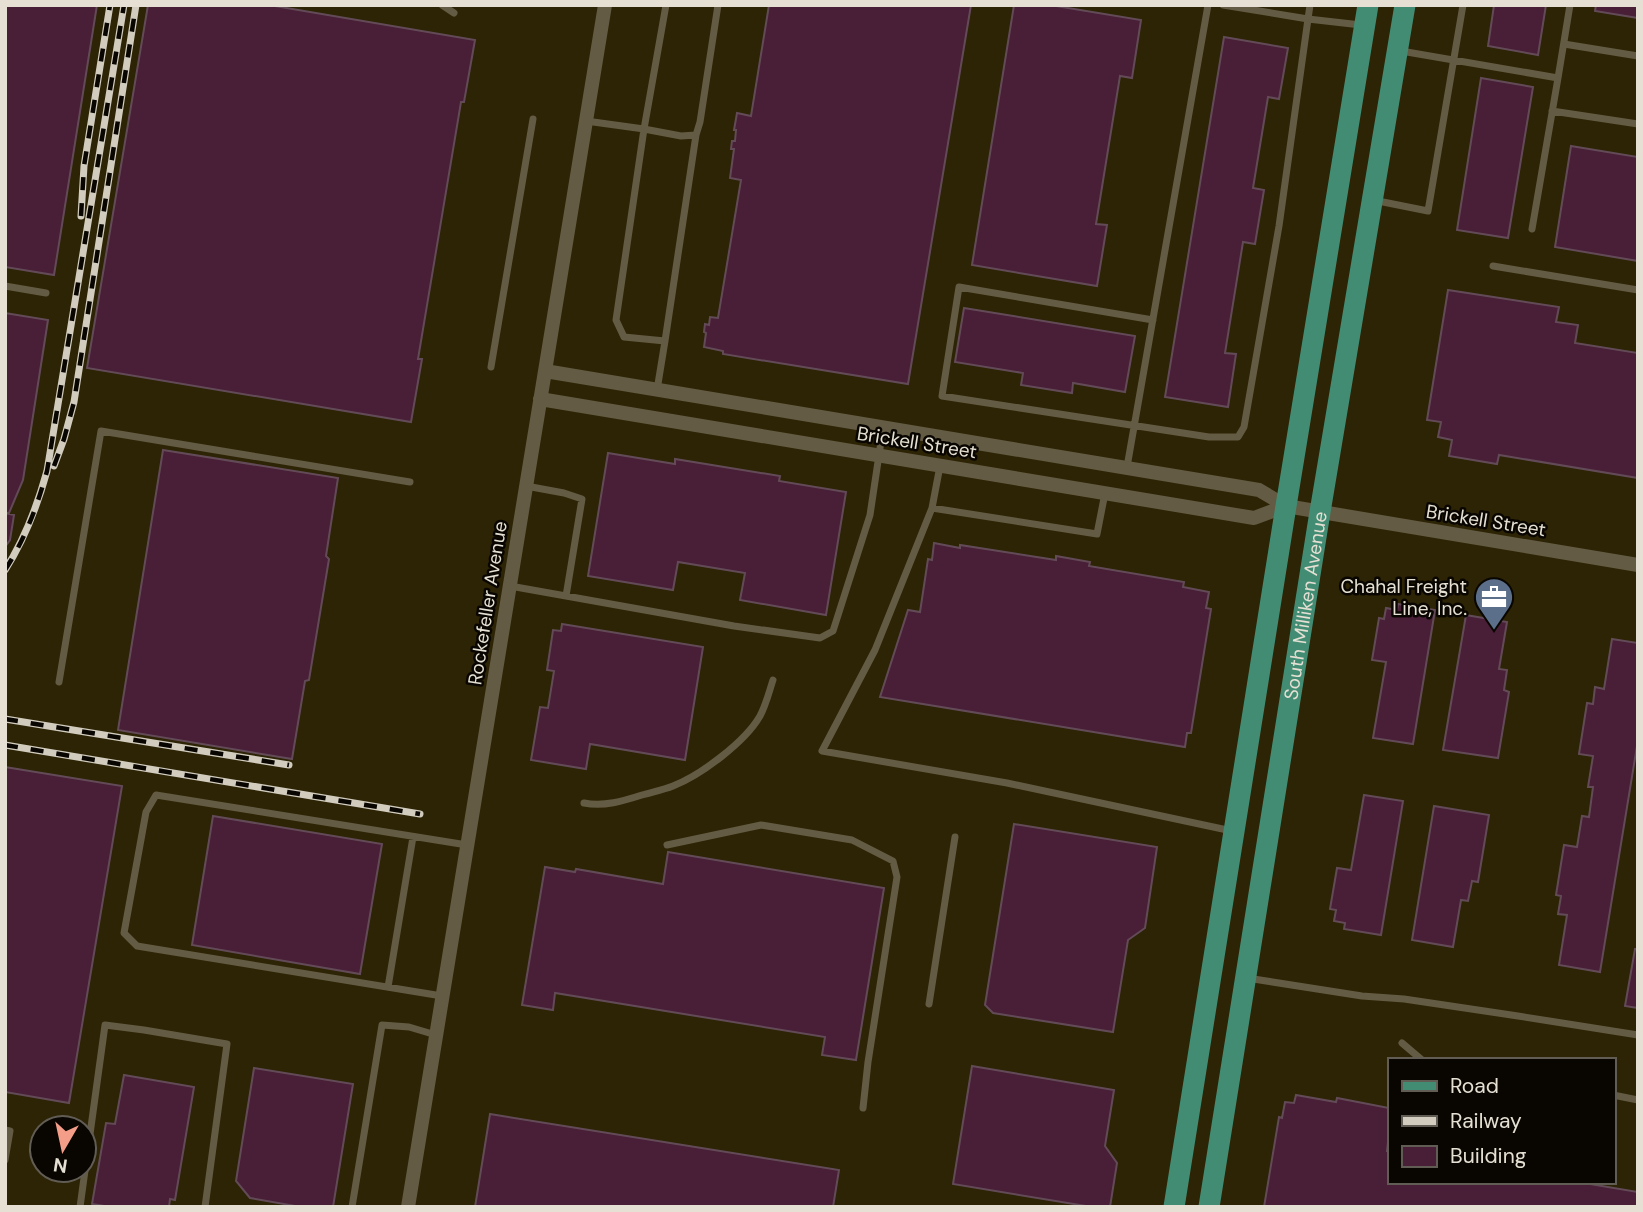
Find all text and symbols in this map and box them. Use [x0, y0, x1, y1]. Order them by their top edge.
street label: Brickell Street [855, 421, 979, 464]
street label: Brickell Street [1424, 499, 1548, 542]
street label: South Milliken Avenue [1278, 510, 1333, 702]
street label: Rockefeller Avenue [462, 519, 513, 687]
place label: Chahal Freight Line, Inc. [1340, 574, 1467, 621]
office icon: Chahal Freight Line, Inc. [1473, 576, 1515, 631]
legend [1388, 1058, 1615, 1184]
text: Road [1450, 1072, 1499, 1100]
text: Railway [1450, 1107, 1522, 1135]
north arrow [28, 1114, 98, 1184]
text: Building [1450, 1142, 1527, 1170]
text: N [52, 1152, 69, 1179]

